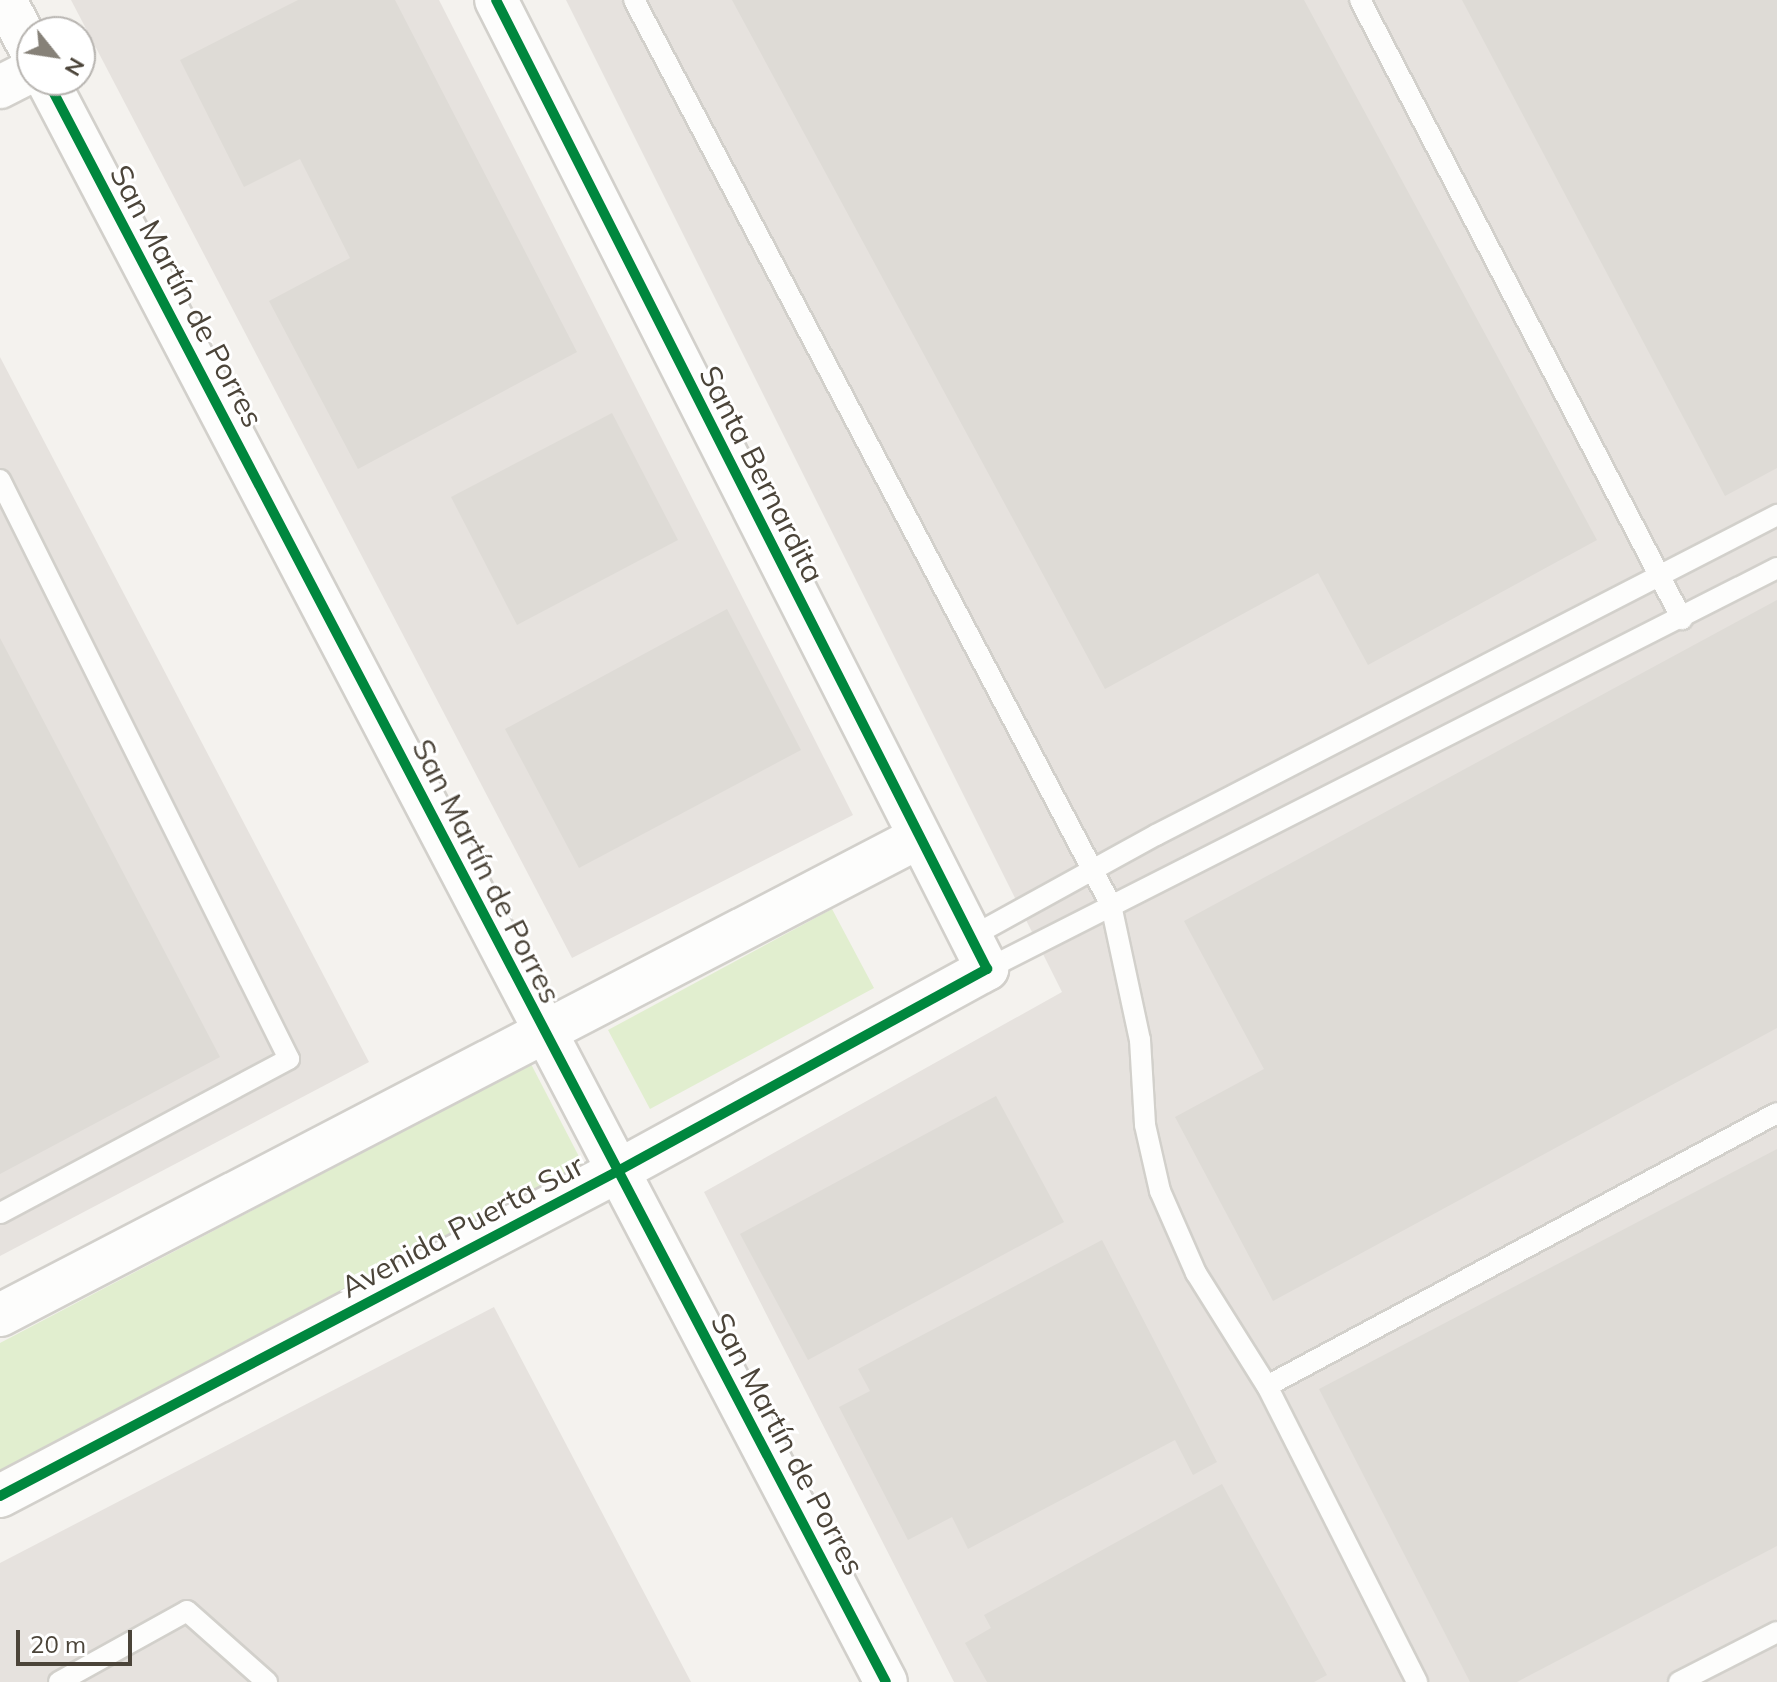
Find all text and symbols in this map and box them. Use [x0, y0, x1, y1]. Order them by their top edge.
north arrow [16, 16, 96, 96]
text: N [59, 53, 91, 81]
street label: San Martín de Porres [103, 159, 271, 433]
street label: Santa Bernardita [692, 360, 832, 588]
street label: San Martín de Porres [405, 733, 569, 1009]
street label: Avenida Puerta Sur [334, 1147, 590, 1305]
street label: San Martín de Porres [704, 1307, 872, 1581]
scale bar [20, 1614, 136, 1664]
text: 20 m [30, 1629, 86, 1659]

